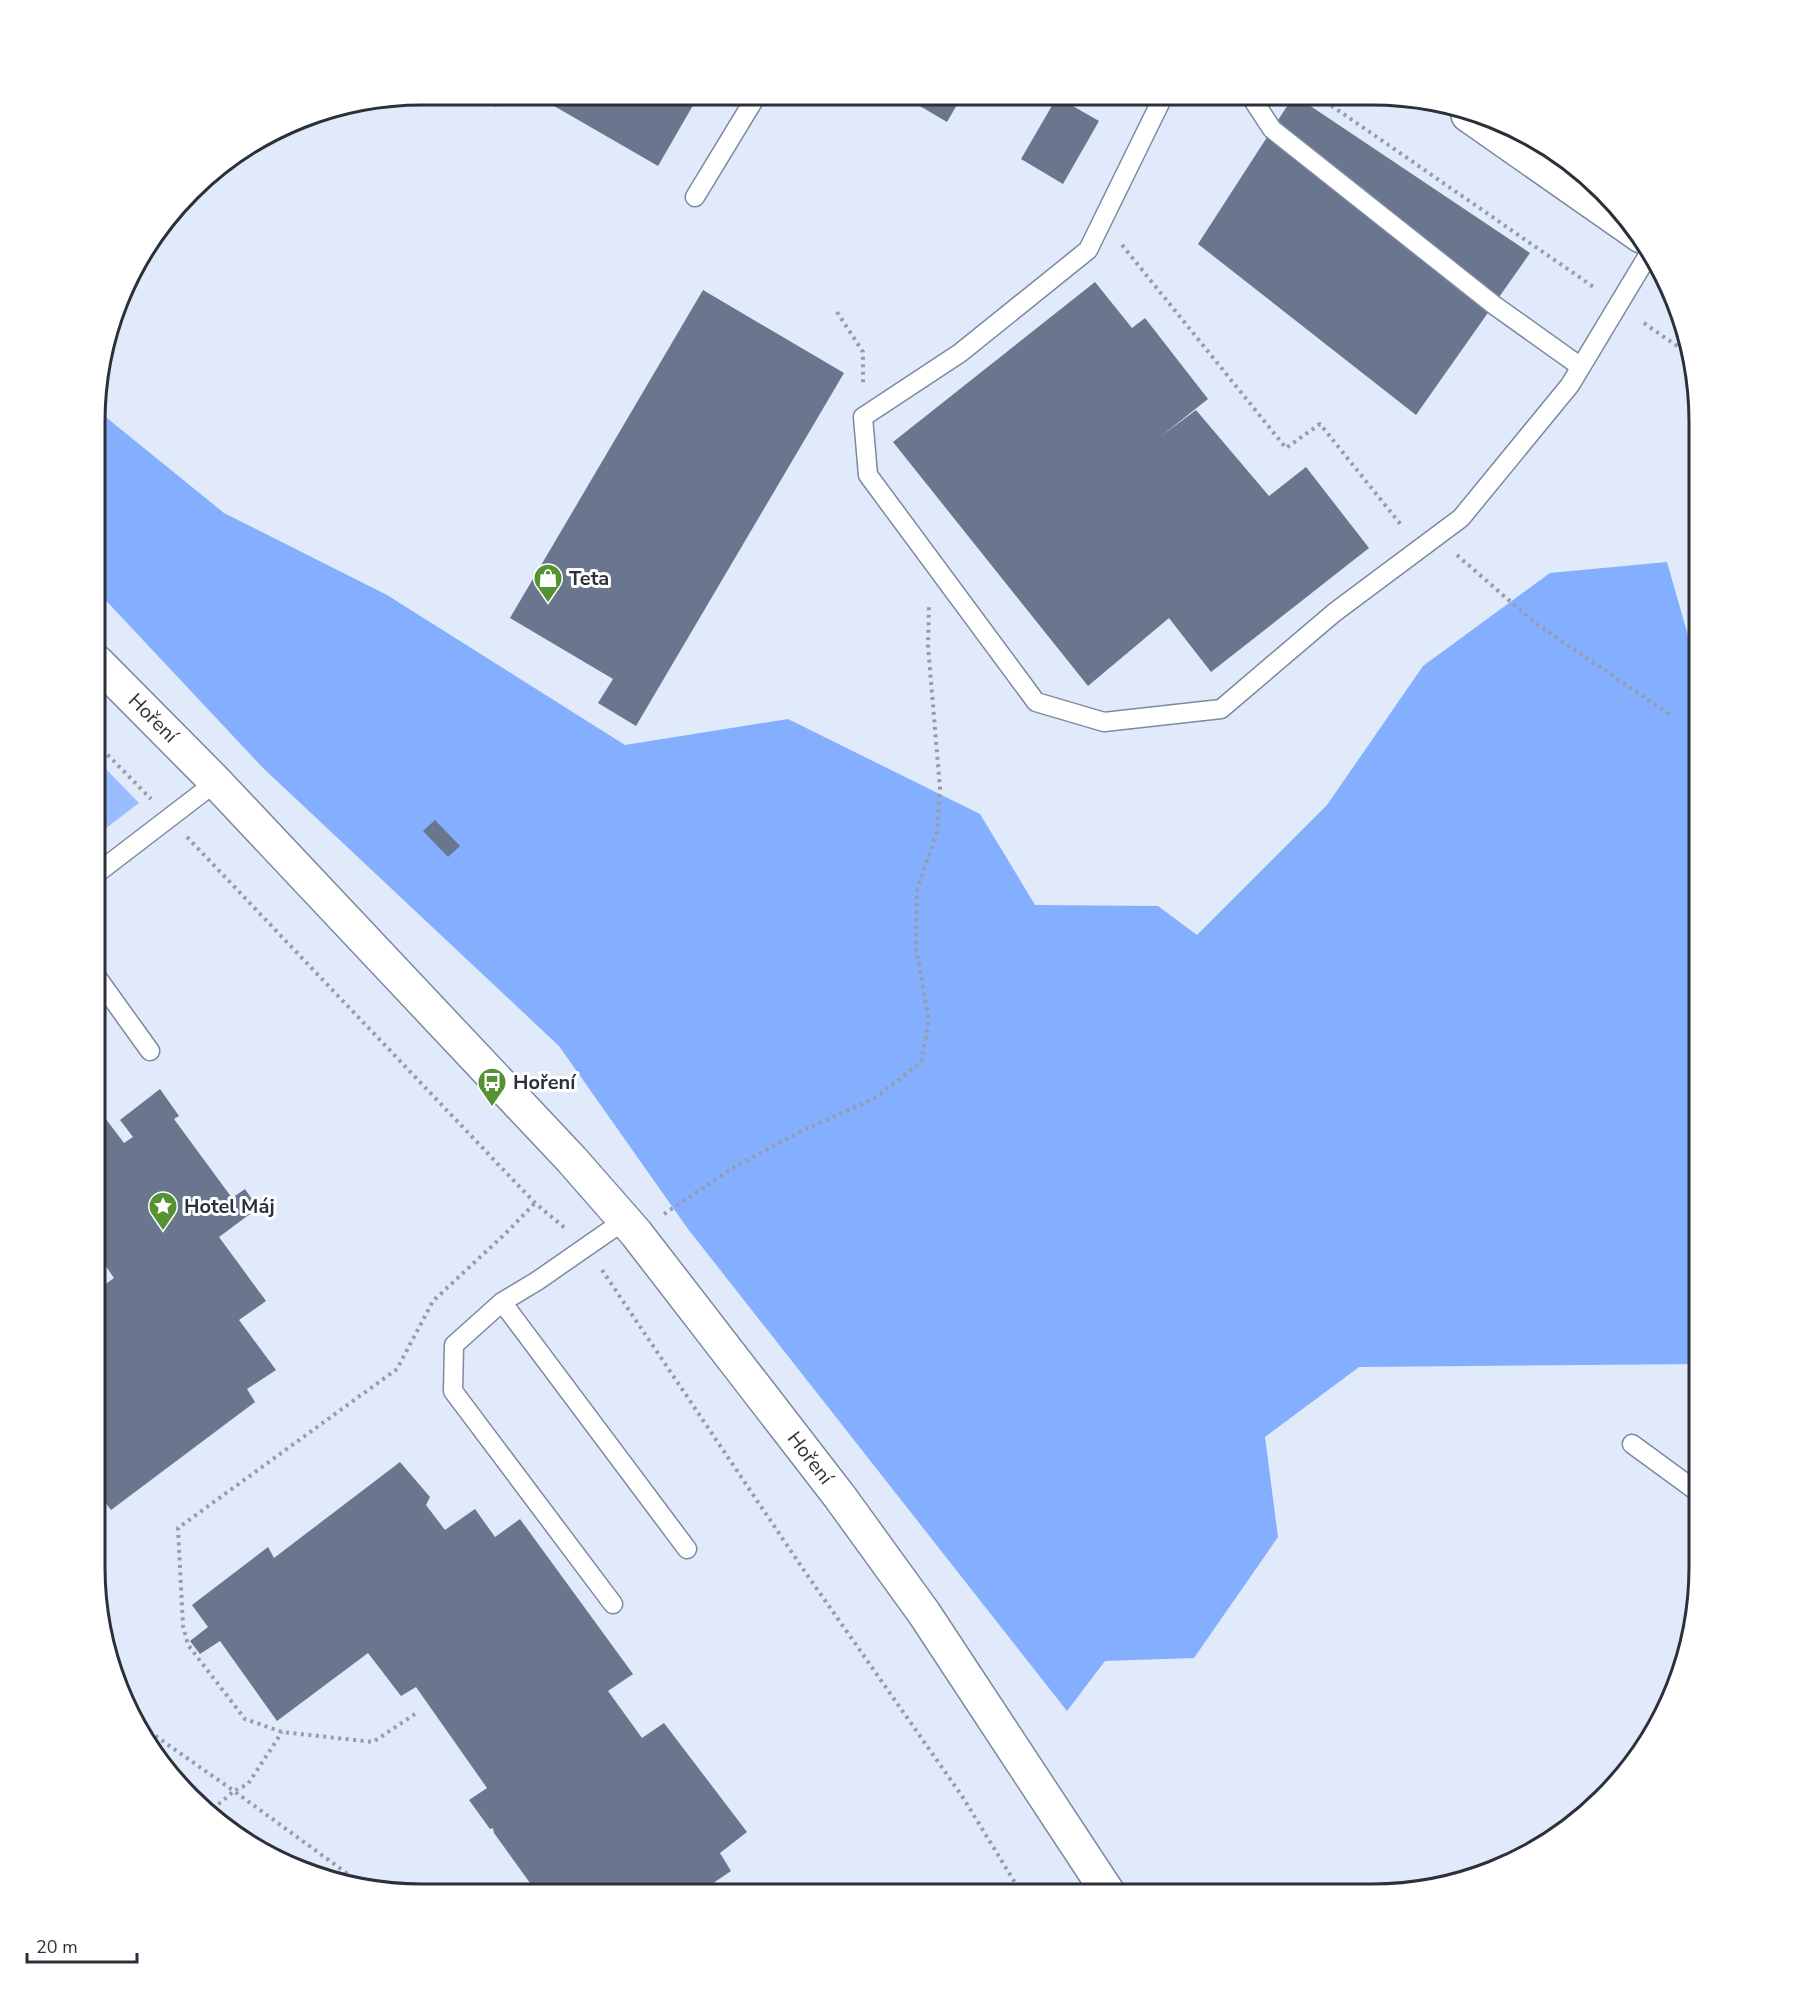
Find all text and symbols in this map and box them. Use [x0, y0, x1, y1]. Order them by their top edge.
shop icon: Teta [532, 562, 564, 604]
place label: Teta [569, 565, 609, 592]
street label: Hoření [122, 687, 185, 750]
bus stop icon: Hoření [476, 1066, 508, 1108]
place label: Hoření [513, 1069, 577, 1096]
place icon: Hotel Máj [147, 1190, 179, 1232]
place label: Hotel Máj [184, 1193, 275, 1220]
street label: Hoření [781, 1426, 840, 1491]
scale bar [27, 1926, 136, 1964]
text: 20 m [36, 1935, 78, 1959]

